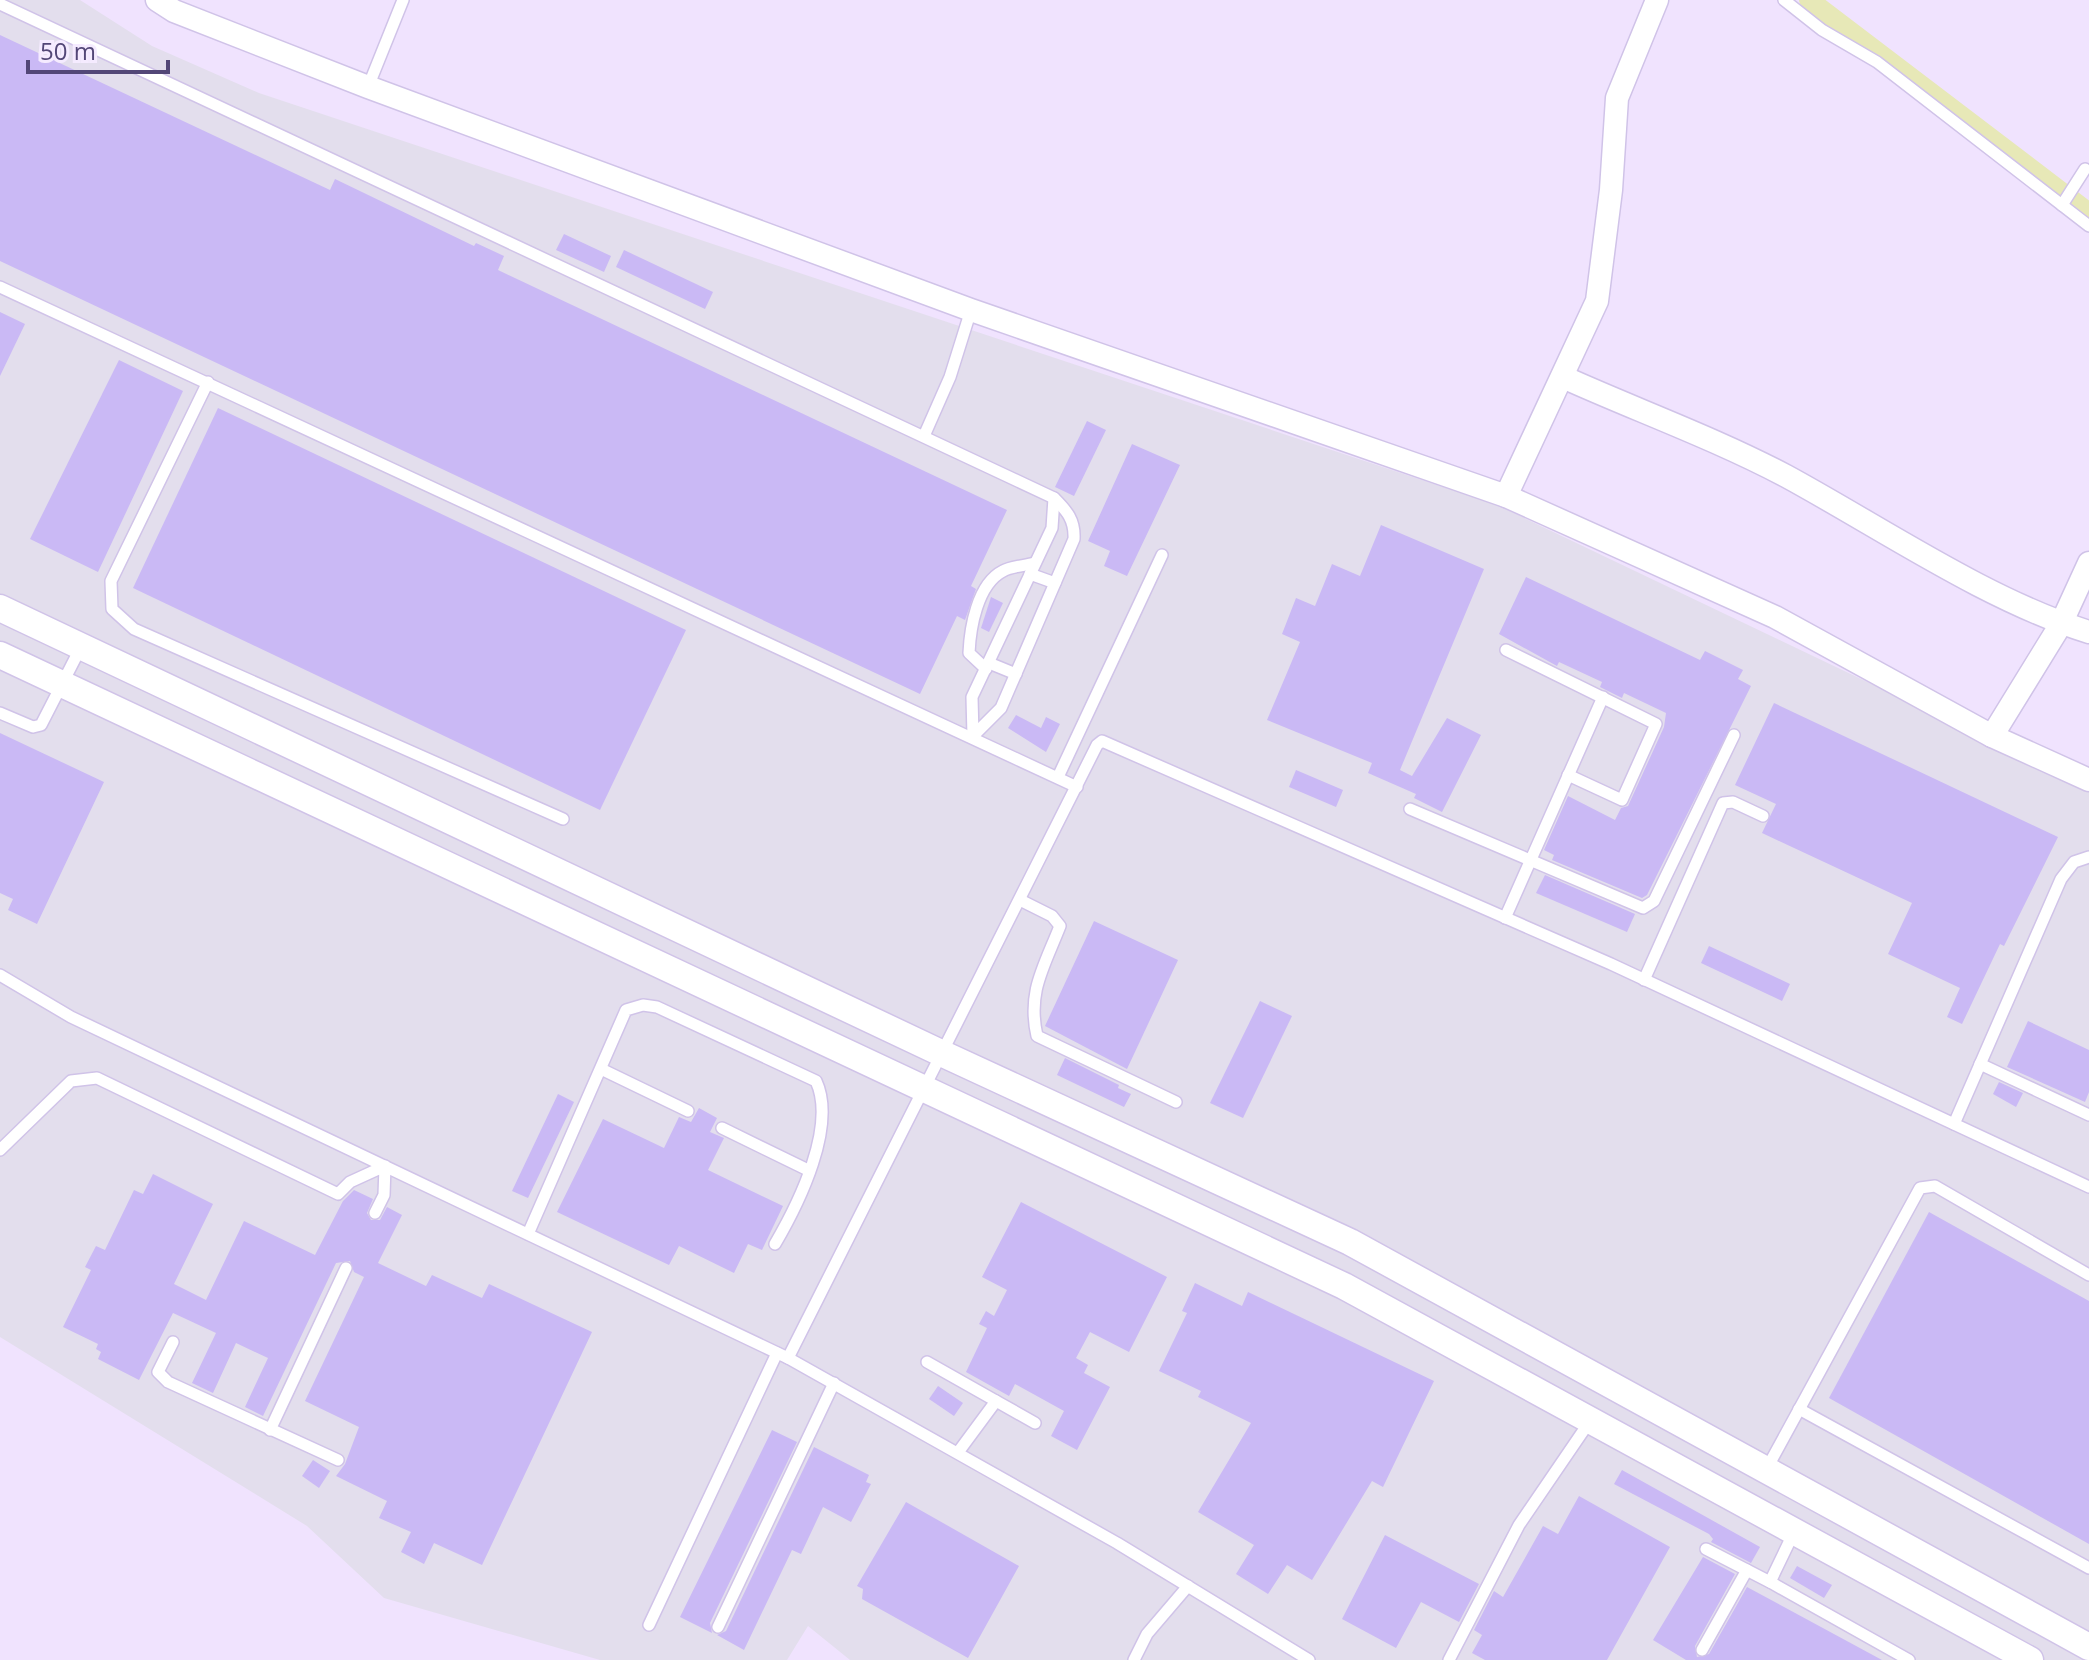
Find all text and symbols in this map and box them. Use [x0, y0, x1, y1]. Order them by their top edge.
scale bar [28, 24, 168, 74]
text: 50 m [40, 34, 96, 67]

